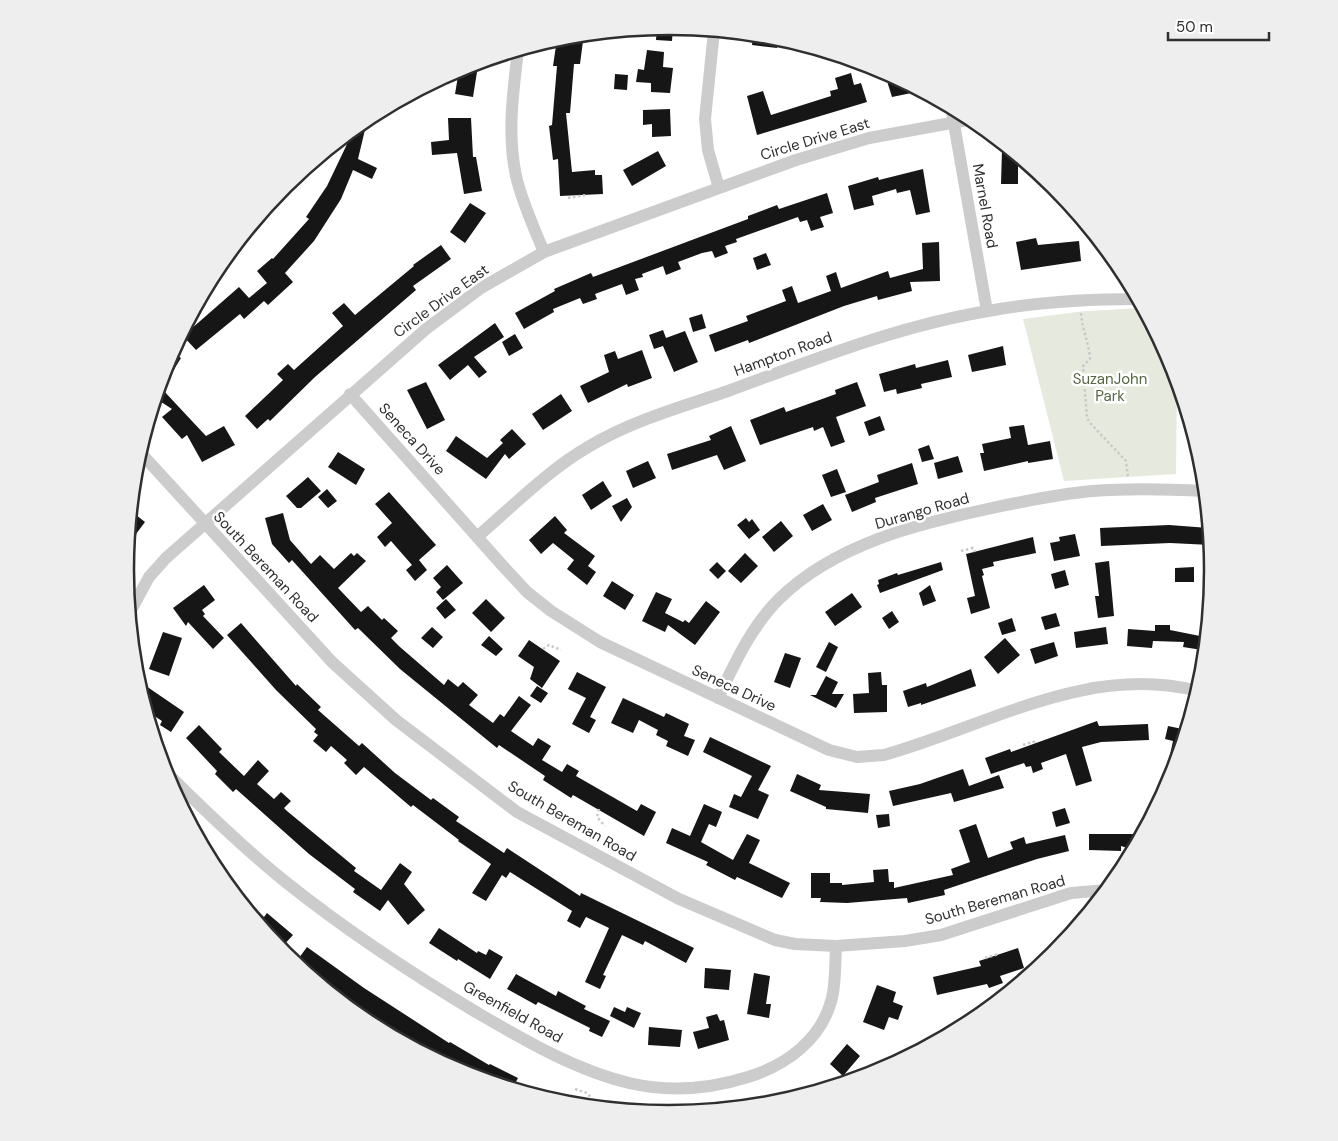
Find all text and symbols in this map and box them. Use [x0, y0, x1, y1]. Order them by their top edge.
scale bar [1168, 10, 1269, 42]
text: 50 m [1176, 17, 1213, 37]
street label: Circle Drive East [758, 113, 872, 165]
street label: Marnel Road [968, 162, 1002, 250]
street label: Circle Drive East [389, 260, 493, 342]
street label: Hampton Road [731, 327, 835, 381]
park label: SuzanJohn Park [1073, 369, 1147, 406]
street label: Seneca Drive [374, 399, 450, 479]
street label: Durango Road [873, 488, 971, 534]
street label: South Bereman Road [209, 507, 323, 627]
street label: Seneca Drive [689, 660, 779, 716]
street label: South Bereman Road [504, 776, 640, 866]
street label: South Bereman Road [923, 870, 1067, 930]
street label: Greenfield Road [460, 976, 566, 1048]

